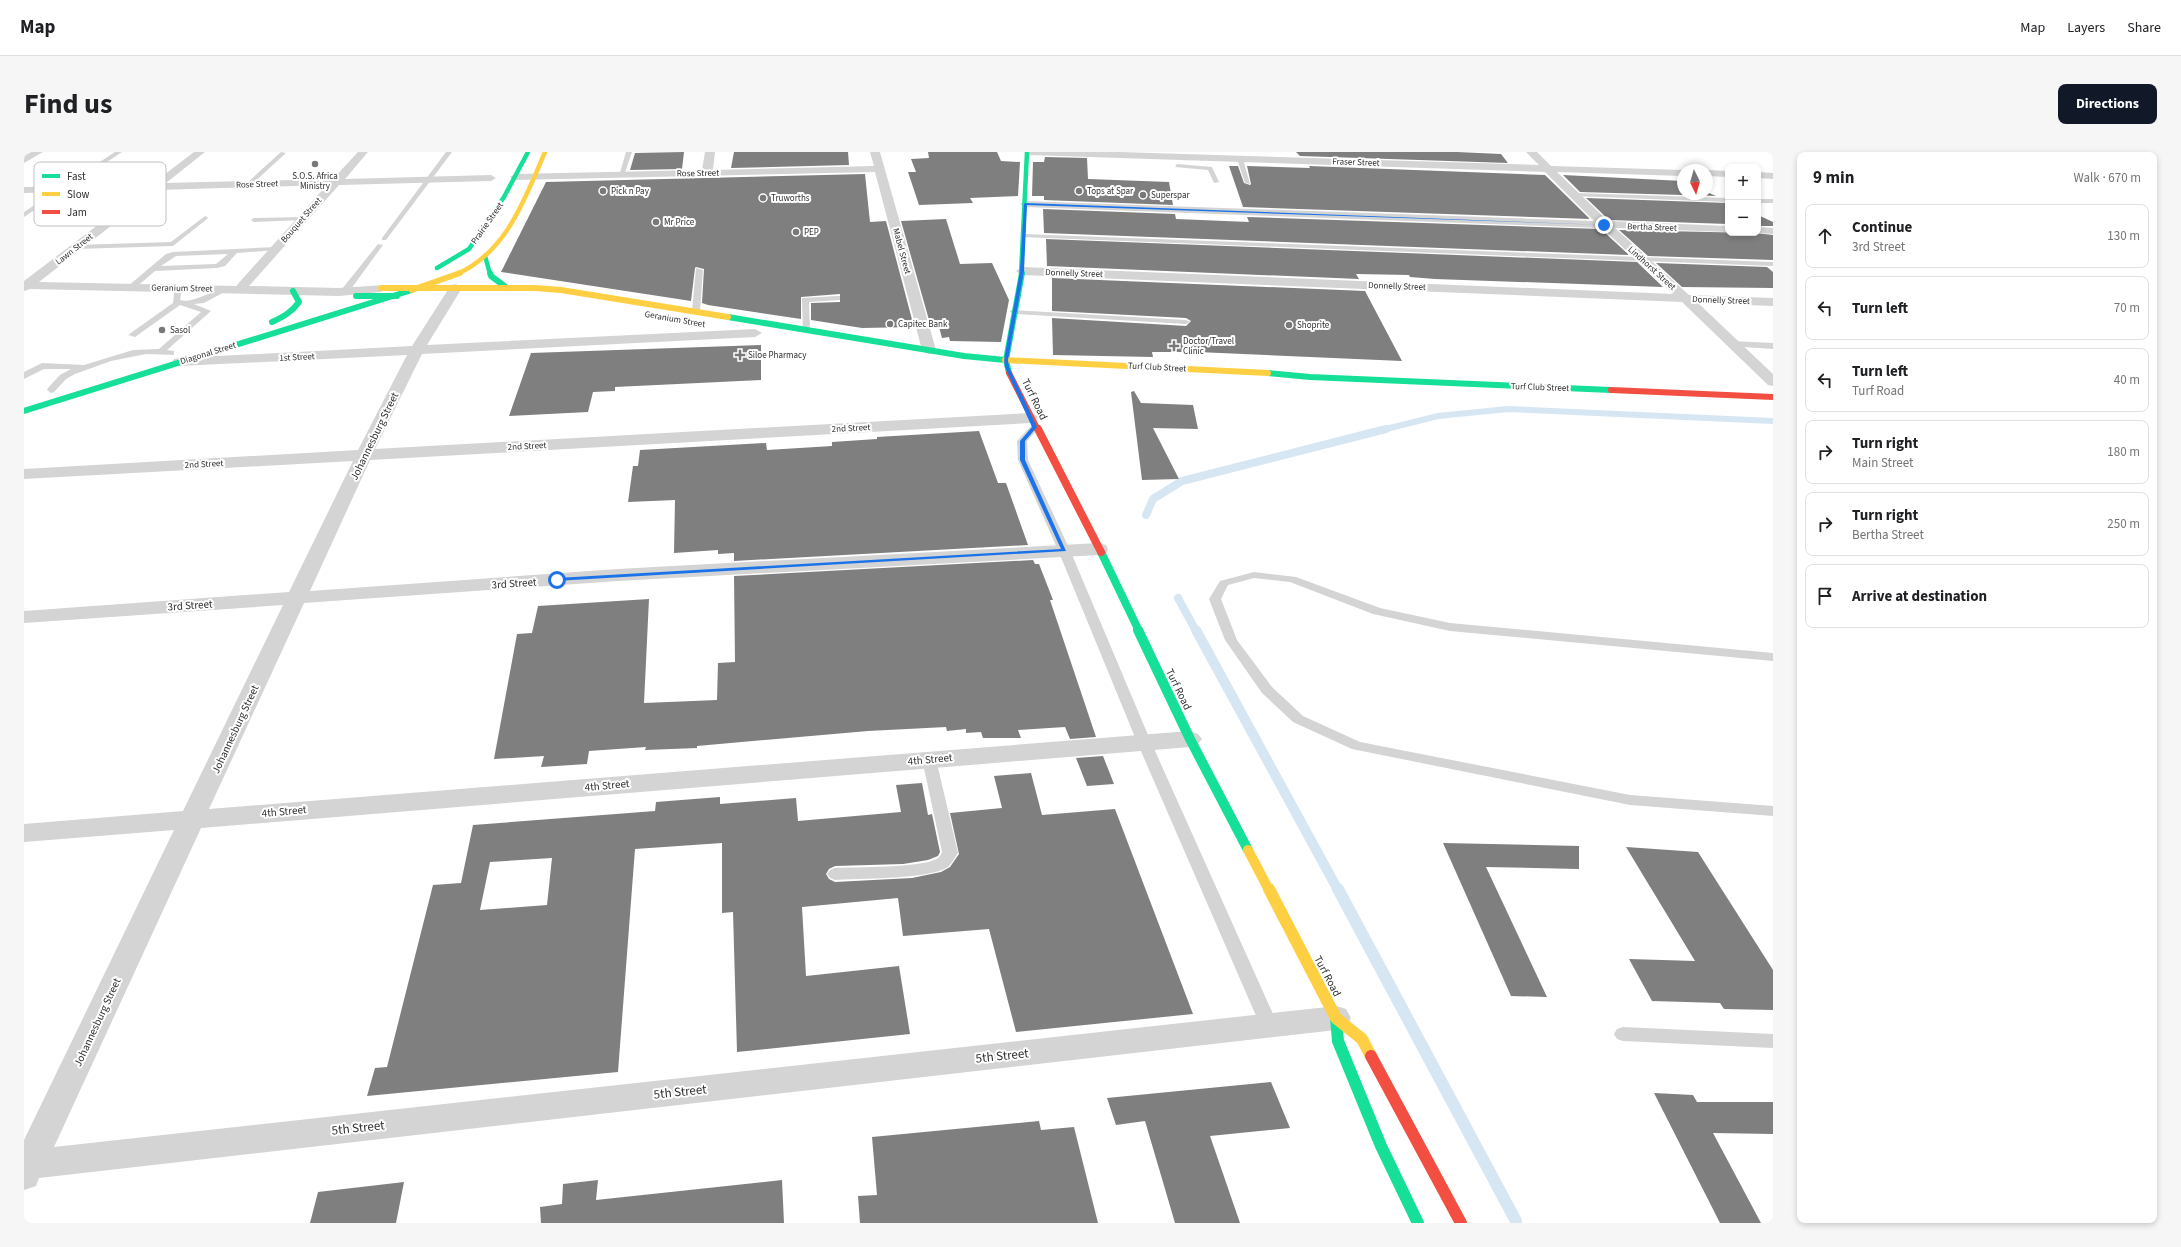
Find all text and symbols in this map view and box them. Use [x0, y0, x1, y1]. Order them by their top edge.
text: Map [20, 14, 55, 41]
text: Map [2020, 18, 2045, 38]
text: Layers [2067, 18, 2105, 38]
text: Share [2127, 18, 2161, 38]
text: Find us [24, 84, 112, 124]
button: Directions [2058, 84, 2157, 124]
street label: Fraser Street [1332, 155, 1380, 170]
marker: S.O.S. Africa Ministry [310, 159, 320, 169]
legend [34, 162, 166, 226]
north arrow [1677, 164, 1713, 200]
map controls [1725, 164, 1761, 236]
button: + [1725, 164, 1761, 200]
text: 9 min [1813, 166, 1854, 190]
street label: Rose Street [677, 167, 719, 180]
text: Fast [67, 169, 86, 184]
text: Walk · 670 m [2073, 169, 2141, 187]
place label: S.O.S. Africa Ministry [292, 170, 338, 193]
street label: Rose Street [236, 177, 278, 192]
place label: Pick n Pay [611, 185, 650, 198]
place label: Tops at Spar [1087, 185, 1134, 198]
marker: Pick n Pay [598, 186, 608, 196]
marker: Tops at Spar [1074, 186, 1084, 196]
text: Slow [67, 187, 90, 202]
place label: Superspar [1151, 189, 1190, 202]
marker: Superspar [1138, 190, 1148, 200]
place label: Truworths [771, 192, 810, 205]
marker: Truworths [758, 193, 768, 203]
street label: Bouquet Street [278, 195, 325, 246]
street label: Prairie Street [468, 200, 507, 247]
button: − [1725, 200, 1761, 236]
text: Jam [67, 205, 87, 220]
place label: Mr Price [664, 216, 695, 229]
route end [1595, 216, 1613, 234]
marker: Mr Price [651, 217, 661, 227]
text: Continue [1852, 217, 1912, 238]
street label: Bertha Street [1627, 220, 1677, 235]
icon: ahead [1814, 225, 1836, 247]
place label: PEP [804, 226, 819, 239]
marker: PEP [791, 227, 801, 237]
street label: Mabel Street [889, 227, 914, 276]
text: 130 m [2107, 227, 2140, 245]
street label: Lawn Street [53, 231, 96, 268]
text: 3rd Street [1852, 238, 1905, 256]
street label: Lindhorst Street [1625, 243, 1678, 293]
street label: Donnelly Street [1045, 266, 1103, 281]
street label: Donnelly Street [1368, 279, 1426, 294]
street label: Geranium Street [151, 281, 213, 296]
street label: Donnelly Street [1692, 293, 1750, 308]
icon: left [1814, 297, 1836, 319]
text: Turn left [1852, 298, 1908, 319]
text: 70 m [2114, 299, 2140, 317]
street label: Geranium Street [644, 308, 706, 331]
place label: Capitec Bank [898, 318, 948, 331]
marker: Capitec Bank [885, 319, 895, 329]
place label: Shoprite [1297, 319, 1330, 332]
marker: Shoprite [1284, 320, 1294, 330]
place label: Sasol [170, 324, 190, 337]
marker: Sasol [157, 325, 167, 335]
place label: Doctor/Travel Clinic [1183, 335, 1234, 358]
street label: Diagonal Street [179, 339, 238, 368]
marker: Doctor/Travel Clinic [1168, 340, 1180, 352]
place label: Siloe Pharmacy [748, 349, 807, 362]
street label: 1st Street [279, 350, 315, 365]
marker: Siloe Pharmacy [735, 350, 745, 360]
street label: Turf Club Street [1127, 359, 1187, 376]
text: Turn left [1852, 361, 1908, 382]
icon: left [1814, 369, 1836, 391]
text: 40 m [2114, 371, 2140, 389]
street label: Turf Road [1018, 376, 1051, 422]
street label: Turf Club Street [1511, 380, 1569, 395]
text: Turf Road [1852, 382, 1904, 400]
street label: Johannesburg Street [347, 390, 402, 483]
street label: 2nd Street [831, 421, 871, 436]
text: Turn right [1852, 433, 1918, 454]
street label: 2nd Street [507, 439, 547, 454]
icon: right [1814, 441, 1836, 463]
text: 180 m [2107, 443, 2140, 461]
text: Main Street [1852, 454, 1913, 472]
street label: 2nd Street [184, 457, 224, 472]
text: Turn right [1852, 505, 1918, 526]
icon: right [1814, 513, 1836, 535]
text: 250 m [2107, 515, 2140, 533]
text: Bertha Street [1852, 526, 1924, 544]
route start [548, 571, 566, 589]
street label: 3rd Street [491, 574, 537, 593]
icon: arrive [1814, 585, 1836, 607]
text: Arrive at destination [1852, 586, 1987, 607]
street label: 3rd Street [167, 596, 213, 615]
street label: Turf Road [1162, 666, 1195, 712]
street label: Johannesburg Street [208, 682, 263, 776]
street label: 4th Street [907, 750, 953, 769]
street label: 4th Street [584, 776, 630, 795]
street label: 4th Street [261, 802, 307, 821]
street label: Turf Road [1311, 953, 1345, 999]
street label: Johannesburg Street [70, 975, 125, 1069]
street label: 5th Street [975, 1044, 1030, 1068]
street label: 5th Street [653, 1080, 708, 1104]
street label: 5th Street [331, 1116, 386, 1140]

